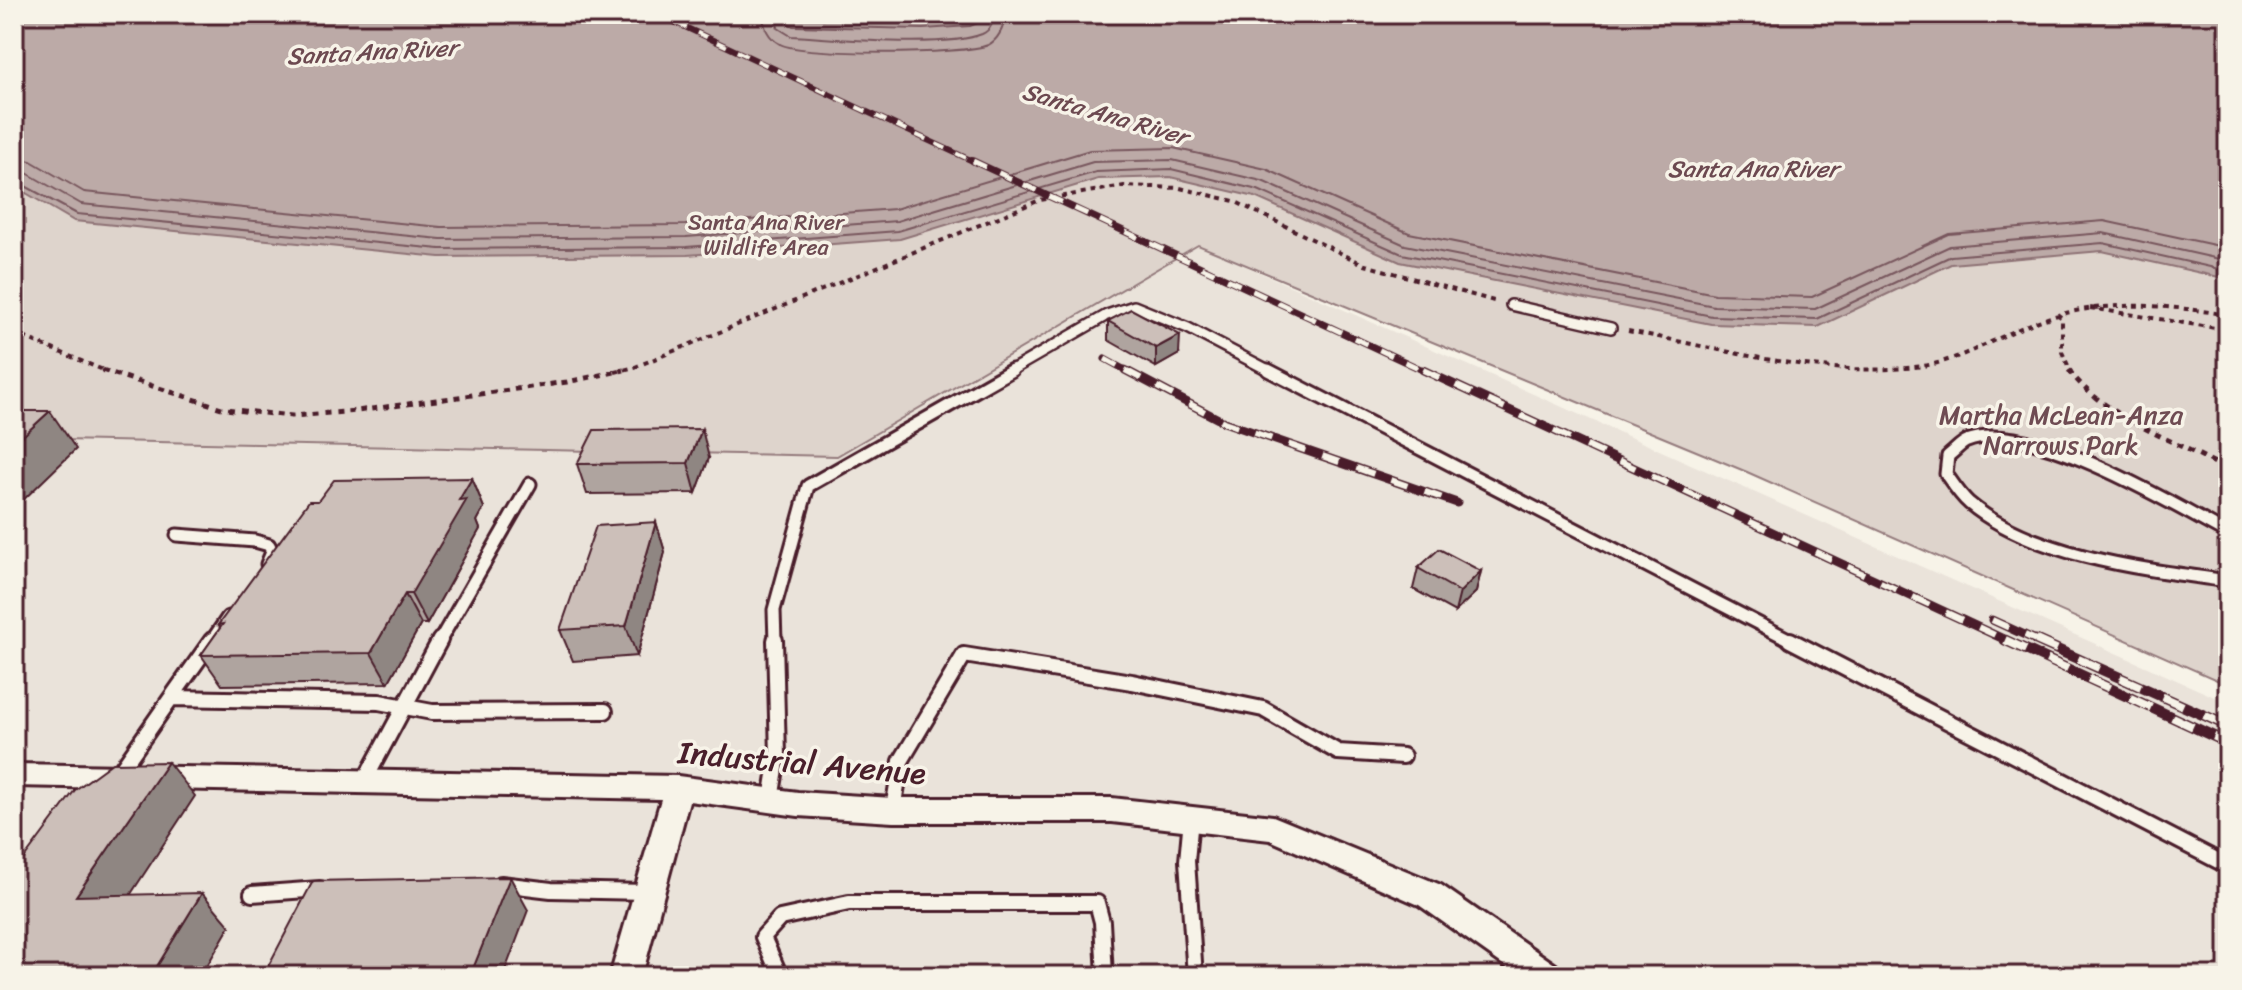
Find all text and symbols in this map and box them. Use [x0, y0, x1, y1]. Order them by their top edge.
water label: Santa Ana River [286, 26, 462, 77]
water label: Santa Ana River [1017, 70, 1197, 159]
water label: Santa Ana River [1668, 148, 1842, 190]
park label: Santa Ana River Wildlife Area [688, 203, 846, 267]
park label: Martha McLean-Anza Narrows Park [1939, 392, 2184, 468]
street label: Industrial Avenue [675, 724, 928, 802]

